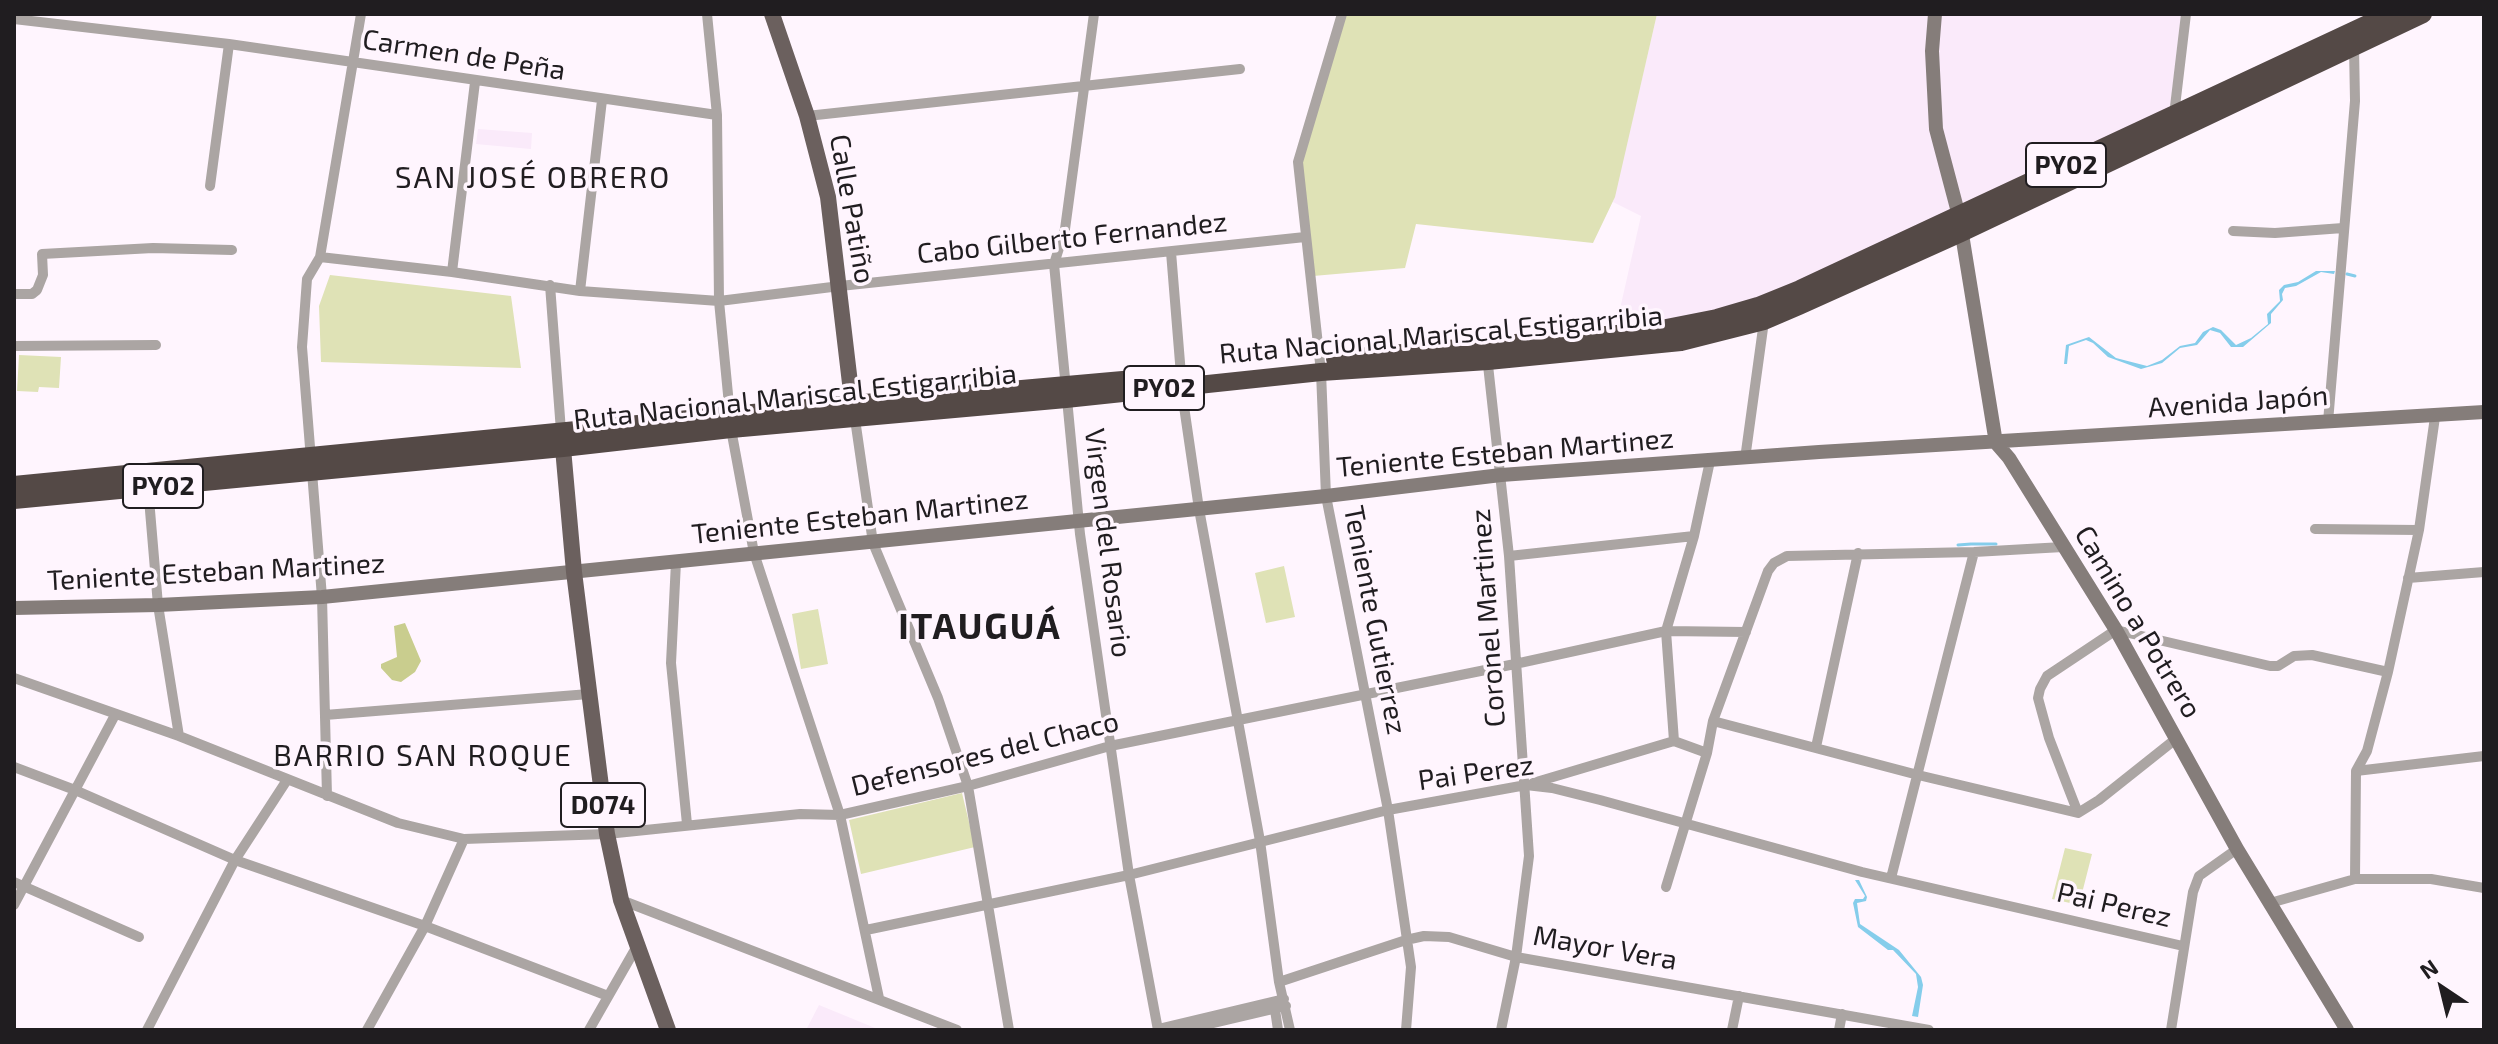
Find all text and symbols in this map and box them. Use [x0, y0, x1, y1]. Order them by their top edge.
street label: Carmen de Peña [360, 22, 568, 88]
street label: Calle Patiño [822, 132, 882, 286]
road number: PY02 [2026, 143, 2106, 187]
district label: SAN JOSÉ OBRERO [395, 160, 671, 196]
street label: Cabo Gilberto Fernandez [915, 205, 1229, 271]
street label: Ruta Nacional Mariscal Estigarribia [1218, 299, 1664, 371]
street label: Ruta Nacional Mariscal Estigarribia [572, 357, 1018, 437]
road number: PY02 [1124, 366, 1204, 410]
street label: Avenida Japón [2147, 379, 2329, 425]
street label: Teniente Esteban Martinez [1335, 422, 1675, 484]
street label: Virgen del Rosario [1077, 427, 1139, 659]
road number: PY02 [123, 464, 203, 508]
street label: Teniente Esteban Martinez [690, 483, 1030, 551]
street label: Teniente Gutierrez [1336, 503, 1414, 737]
street label: Coronel Martinez [1464, 508, 1512, 728]
street label: Camino a Potrero [2067, 520, 2209, 724]
street label: Teniente Esteban Martinez [46, 546, 386, 598]
district label: ITAUGUÁ [898, 605, 1062, 649]
street label: Defensores del Chaco [848, 705, 1122, 803]
district label: BARRIO SAN ROQUE [273, 738, 573, 774]
street label: Pai Perez [1416, 748, 1536, 798]
road number: D074 [561, 783, 645, 827]
street label: Pai Perez [2053, 876, 2175, 934]
street label: Mayor Vera [1530, 919, 1680, 977]
north arrow [2402, 948, 2482, 1028]
text: N [2414, 953, 2442, 984]

